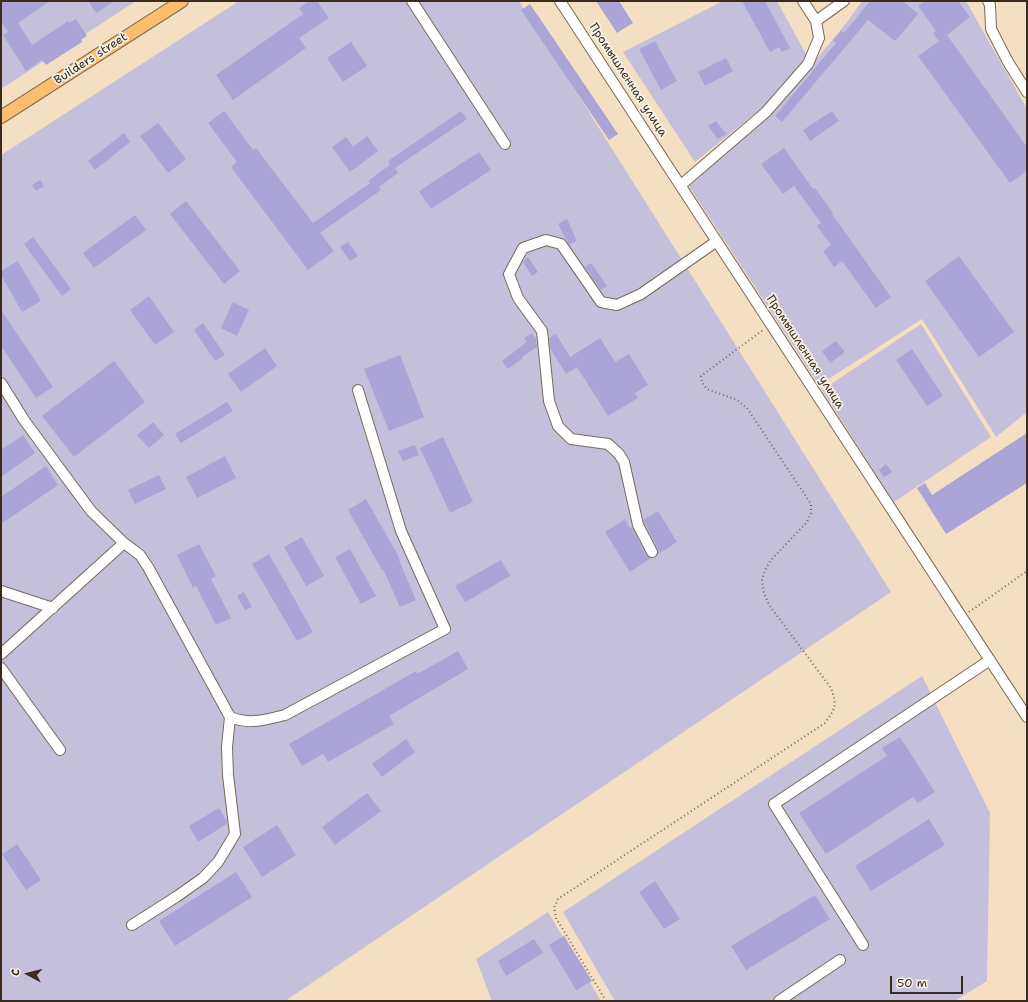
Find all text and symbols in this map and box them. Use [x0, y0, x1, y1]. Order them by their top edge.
street label: Промышленная улица [586, 21, 670, 139]
street label: Builders street [52, 30, 130, 88]
street label: Промышленная улица [763, 293, 847, 411]
north arrow [8, 954, 48, 994]
text: С [8, 968, 23, 977]
scale bar [892, 968, 965, 994]
text: 50 m [897, 975, 927, 991]

